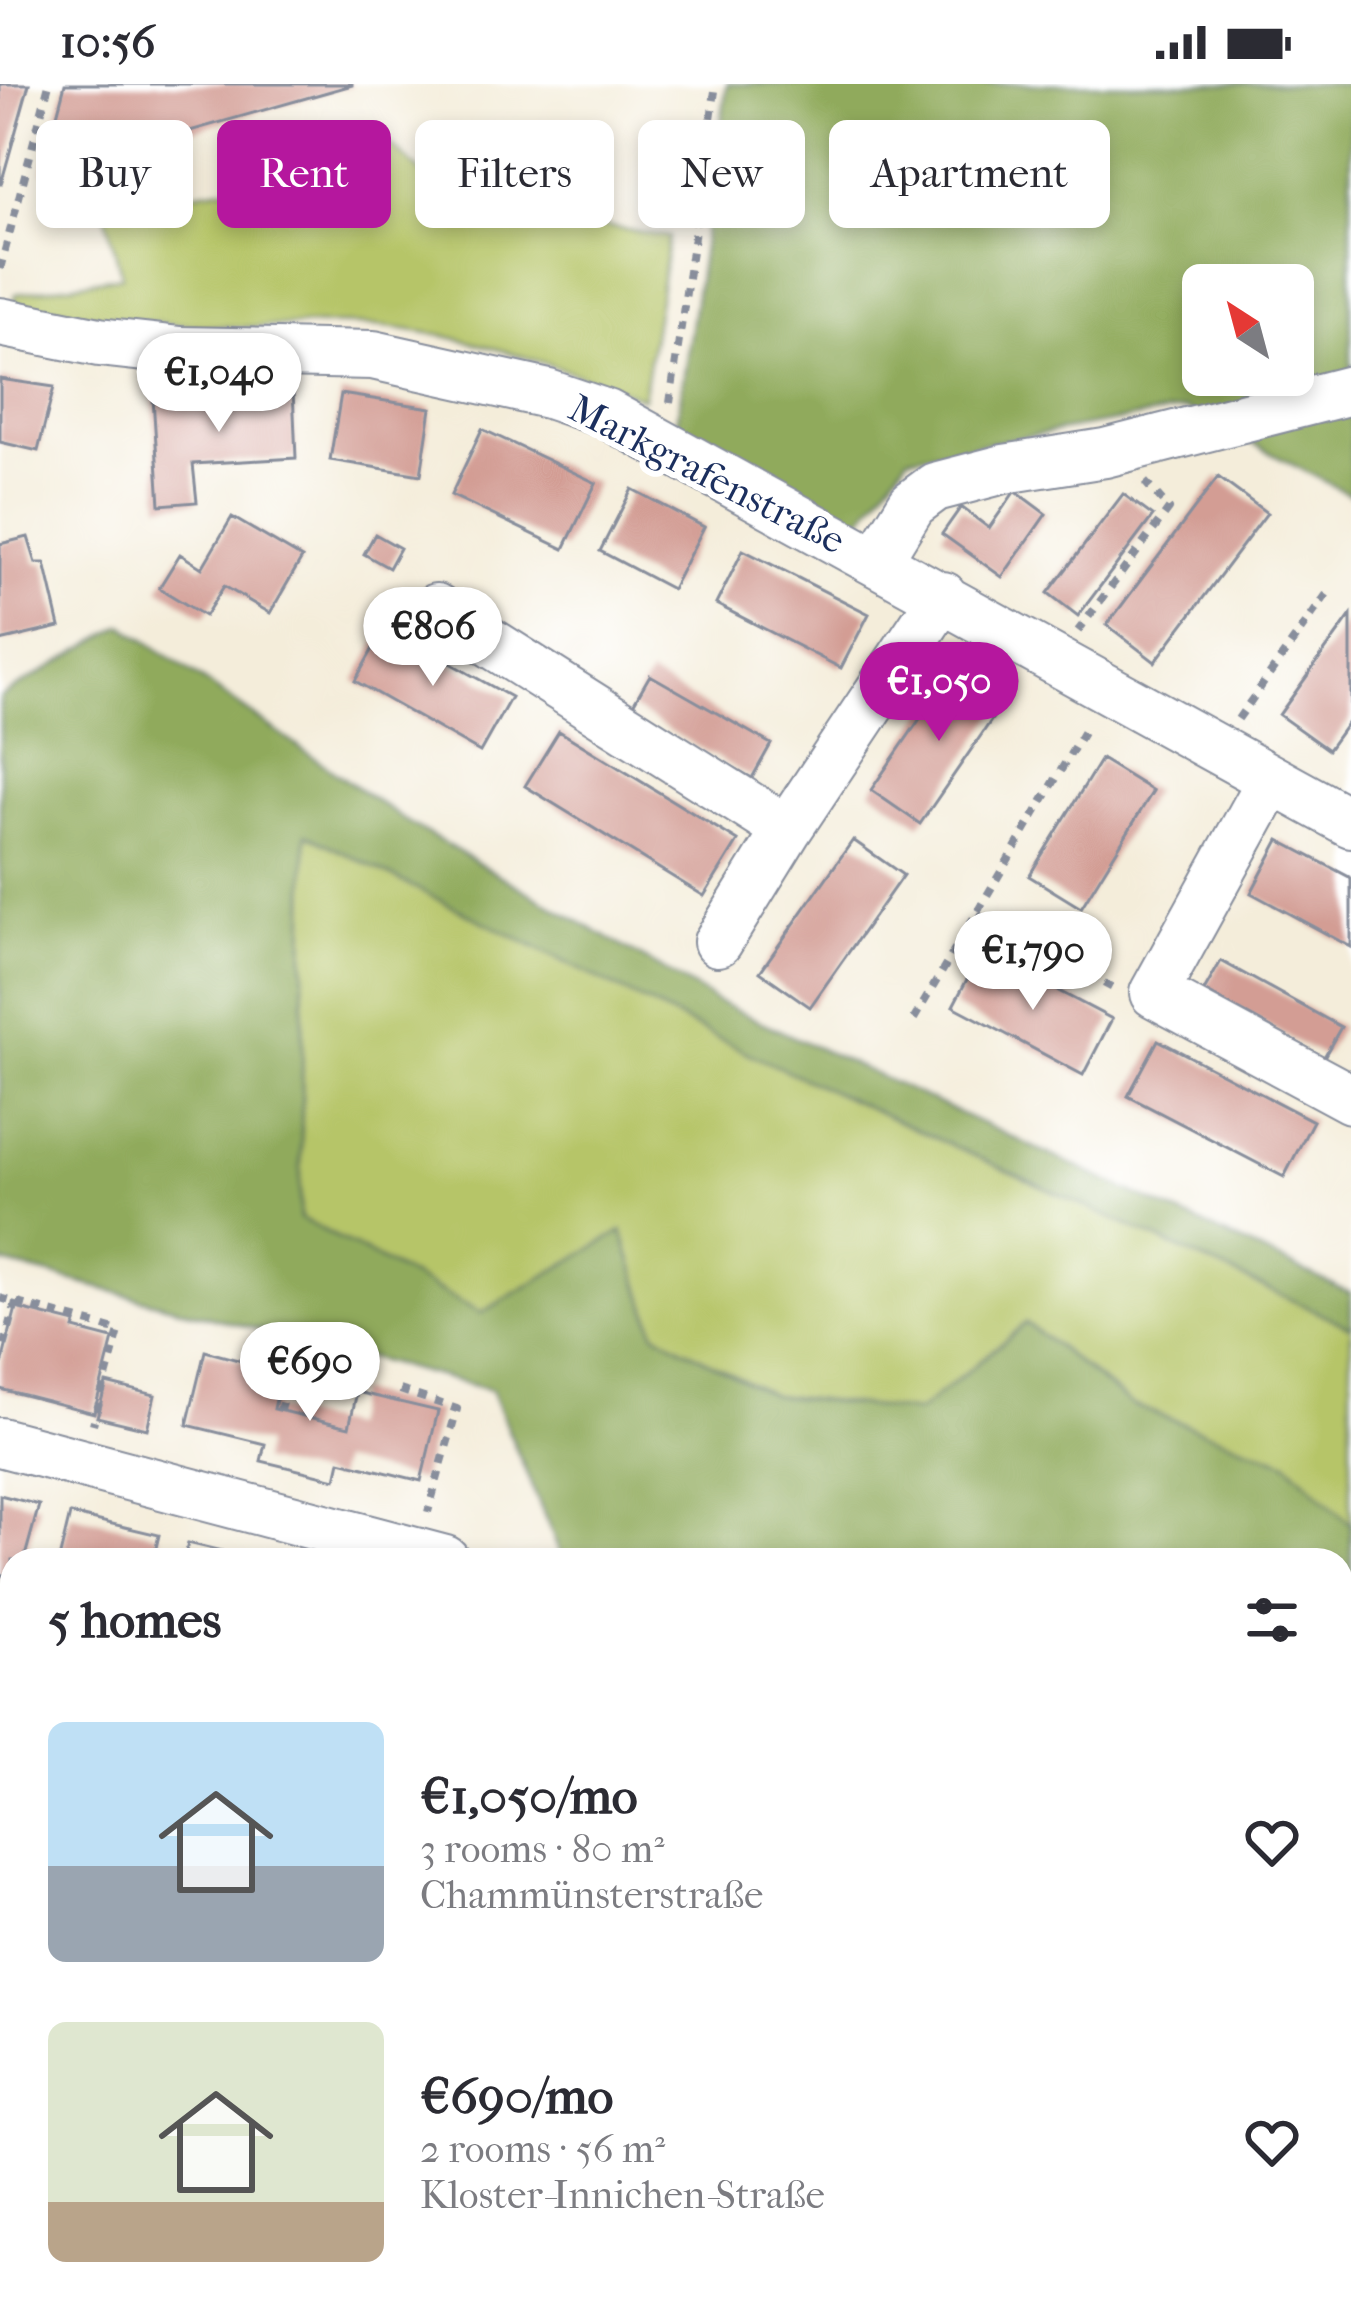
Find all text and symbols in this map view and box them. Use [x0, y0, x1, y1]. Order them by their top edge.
text: 10:56 [60, 16, 155, 69]
chip: Buy [36, 120, 193, 228]
chip: Rent [217, 120, 391, 228]
chip: Filters [415, 120, 614, 228]
chip: New [638, 120, 805, 228]
chip: Apartment [829, 120, 1110, 228]
north arrow [1182, 264, 1314, 396]
map controls [1182, 264, 1314, 396]
pin: €1,040 [121, 333, 317, 435]
text: €1,040 [164, 349, 274, 395]
street label: Markgrafenstraße [561, 385, 853, 563]
pin: €806 [362, 587, 504, 689]
text: €806 [390, 603, 476, 649]
pin: €1,050 [841, 642, 1037, 744]
text: €1,050 [887, 658, 991, 704]
pin: €1,790 [935, 911, 1131, 1013]
text: €1,790 [981, 927, 1085, 973]
pin: €690 [239, 1322, 381, 1424]
text: €690 [267, 1338, 353, 1384]
icon: filters [1239, 1587, 1305, 1653]
text: 5 homes [48, 1590, 221, 1650]
text: €1,050/mo [420, 1766, 638, 1826]
icon: home [144, 1770, 288, 1914]
icon: heart [1239, 1809, 1305, 1875]
text: 3 rooms · 80 m² [420, 1826, 664, 1872]
text: Chammünsterstraße [420, 1872, 763, 1918]
text: €690/mo [420, 2066, 613, 2126]
icon: home [144, 2070, 288, 2214]
icon: heart [1239, 2109, 1305, 2175]
text: 2 rooms · 56 m² [420, 2126, 665, 2172]
text: Kloster-Innichen-Straße [420, 2172, 825, 2218]

